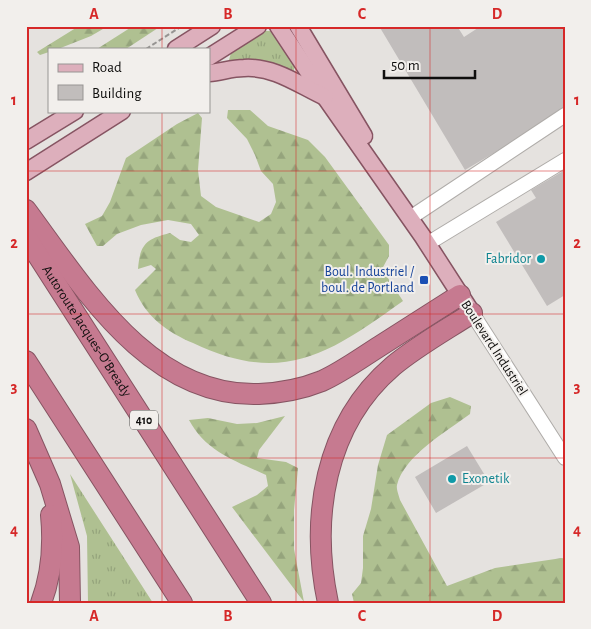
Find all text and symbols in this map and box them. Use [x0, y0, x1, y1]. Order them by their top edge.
text: A [89, 6, 99, 22]
text: B [223, 6, 233, 22]
text: C [358, 6, 367, 22]
text: D [492, 6, 503, 22]
legend [48, 48, 210, 112]
scale bar [384, 48, 475, 80]
text: 50 m [391, 58, 420, 73]
text: Road [92, 60, 122, 75]
text: Building [92, 86, 142, 101]
text: 1 [11, 92, 17, 108]
text: 1 [574, 92, 580, 108]
text: 2 [10, 235, 18, 251]
text: 2 [573, 235, 581, 251]
place label: Fabridor [485, 252, 531, 266]
marker: Fabridor [535, 253, 547, 265]
street label: Autoroute Jacques-O'Bready [39, 263, 134, 399]
place label: Boul. Industriel / boul. de Portland [321, 265, 415, 295]
marker: Boul. Industriel / boul. de Portland [418, 274, 430, 286]
street label: Boulevard Industriel [458, 298, 530, 398]
text: 3 [11, 379, 18, 395]
text: 3 [574, 379, 581, 395]
road number: 410 [130, 410, 158, 430]
place label: Exonetik [462, 472, 510, 486]
marker: Exonetik [446, 473, 458, 485]
text: 4 [10, 522, 18, 538]
text: 4 [573, 522, 581, 538]
text: A [89, 608, 99, 624]
text: B [223, 608, 233, 624]
text: C [358, 608, 367, 624]
text: D [492, 608, 503, 624]

